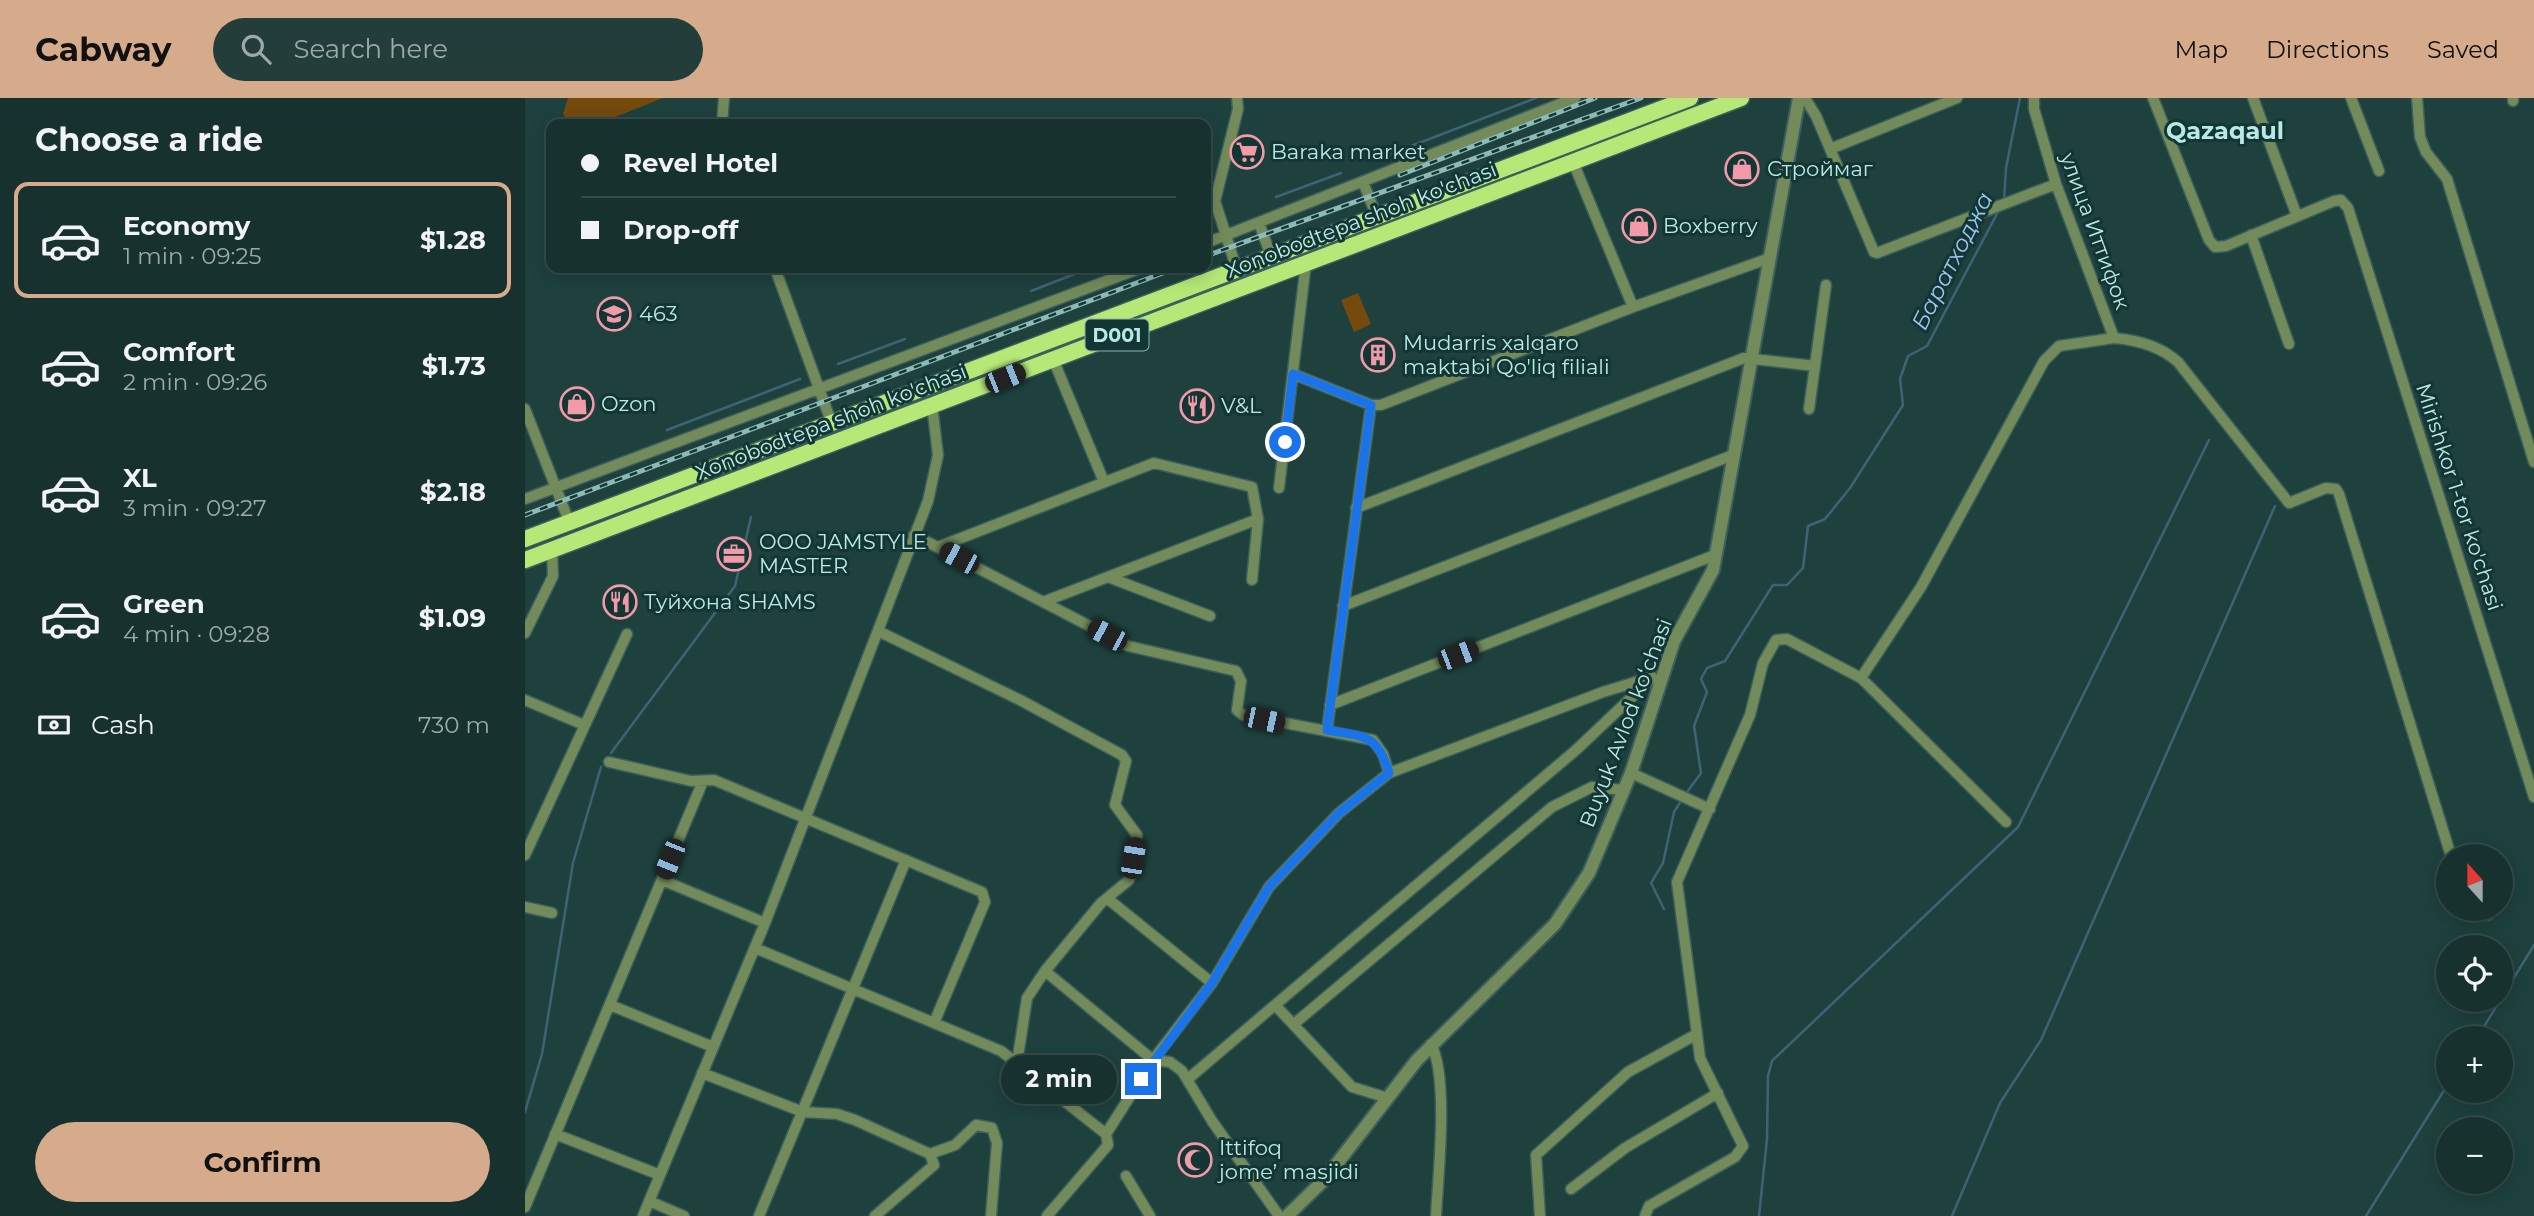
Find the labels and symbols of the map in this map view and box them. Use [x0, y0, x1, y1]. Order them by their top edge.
district label: Qazaqaul [2166, 116, 2284, 145]
supermarket icon: Baraka market [1228, 133, 1266, 171]
place label: Baraka market [1271, 139, 1426, 164]
street label: улица Иттифок [2055, 148, 2135, 313]
shop icon: Строймаг [1723, 150, 1761, 188]
street label: Xonobodtepa shoh ko'chasi [1222, 156, 1500, 283]
place label: Строймаг [1767, 156, 1873, 181]
water label: Баратходжа [1905, 187, 1999, 335]
shop icon: Boxberry [1620, 207, 1658, 245]
place label: Boxberry [1663, 213, 1758, 238]
school or university icon: 463 [595, 295, 633, 333]
place label: 463 [639, 301, 678, 326]
road number: D001 [1085, 319, 1149, 350]
place label: Mudarris xalqaro maktabi Qo'liq filiali [1403, 330, 1610, 379]
building icon: Mudarris xalqaro maktabi Qo'liq filiali [1359, 336, 1397, 374]
street label: Xonobodtepa shoh ko'chasi [692, 358, 970, 485]
car [982, 360, 1029, 396]
street label: Mirishkor 1-tor ko'chasi [2411, 380, 2508, 614]
shop icon: Ozon [558, 385, 596, 423]
restaurant icon: V&L [1178, 387, 1216, 425]
place label: Ozon [601, 391, 657, 416]
place label: V&L [1221, 393, 1262, 418]
route start [1269, 426, 1301, 458]
place label: OOO JAMSTYLE MASTER [759, 529, 927, 578]
office icon: OOO JAMSTYLE MASTER [715, 535, 753, 573]
car [936, 539, 983, 577]
restaurant icon: Туйхона SHAMS [601, 583, 639, 621]
place label: Туйхона SHAMS [644, 589, 816, 614]
street label: Buyuk Avlod koʻchasi [1574, 615, 1677, 831]
car [1084, 616, 1131, 654]
car [1435, 638, 1482, 672]
car [1242, 705, 1287, 735]
car [653, 836, 688, 882]
car [1120, 836, 1147, 880]
north arrow [2436, 844, 2513, 920]
callout: 2 min [1001, 1054, 1117, 1104]
route end [1125, 1063, 1157, 1095]
place label: Ittifoq jome’ masjidi [1217, 1135, 1359, 1184]
mosque icon: Ittifoq jome’ masjidi [1176, 1141, 1214, 1179]

